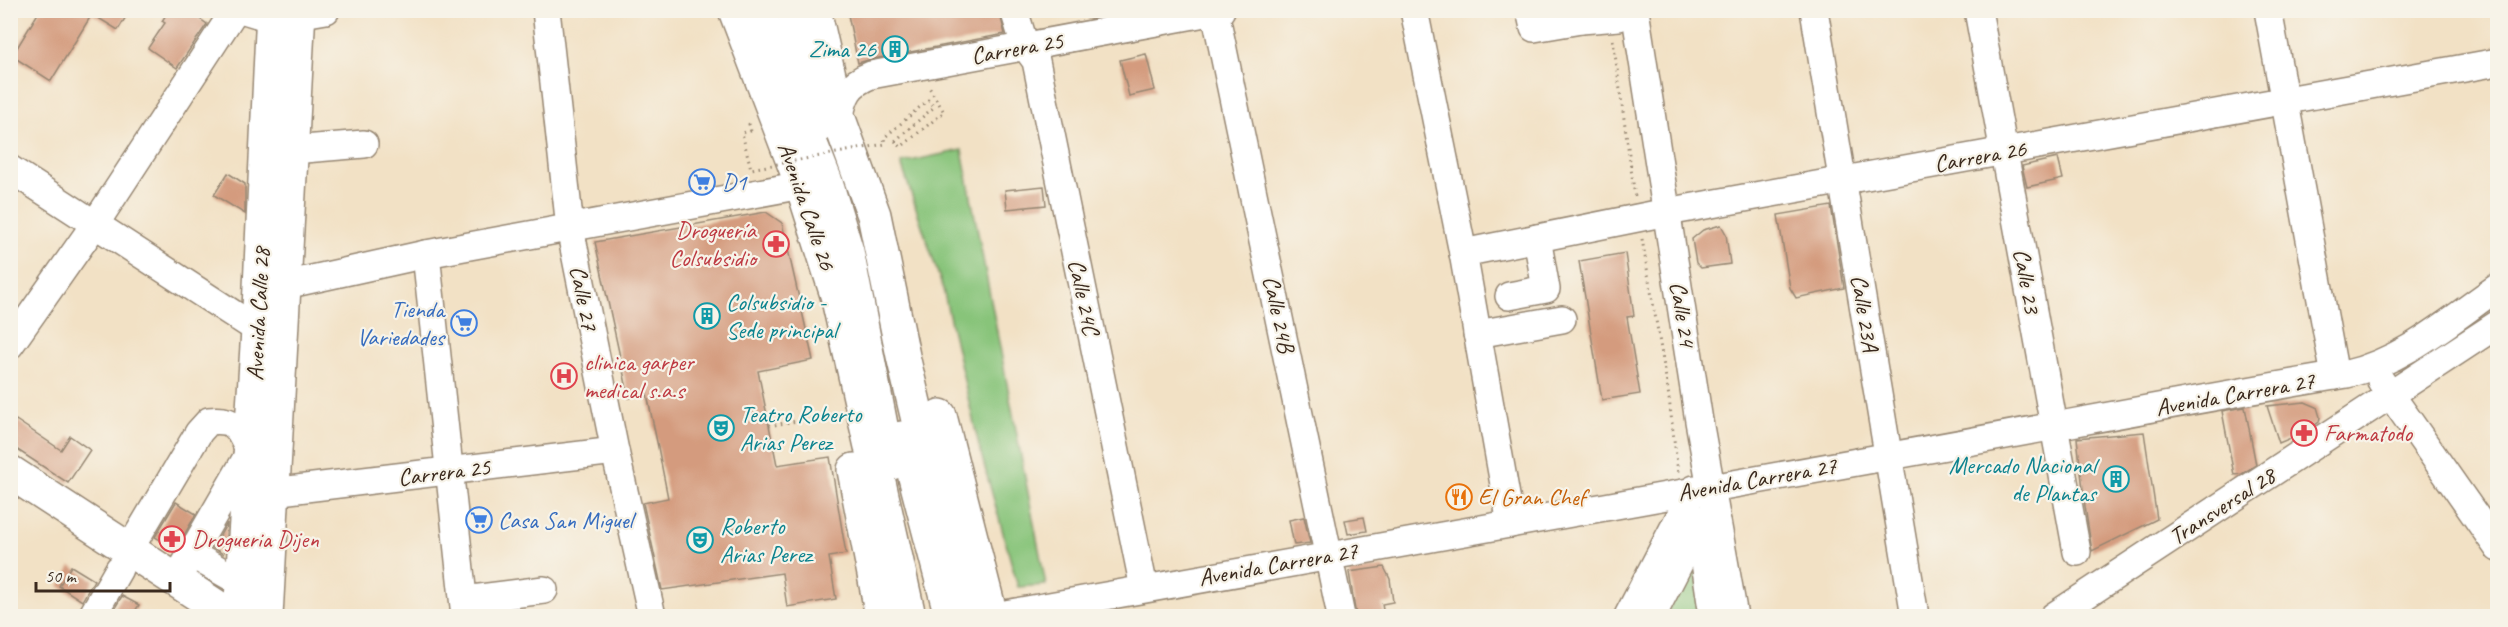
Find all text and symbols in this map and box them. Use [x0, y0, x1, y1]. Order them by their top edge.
street label: Carrera 25 [969, 25, 1066, 71]
place label: Zima 26 [809, 34, 877, 64]
building icon: Zima 26 [880, 34, 910, 64]
street label: Carrera 26 [1932, 133, 2029, 179]
street label: Avenida Calle 26 [771, 138, 843, 275]
supermarket icon: D1 [687, 167, 717, 197]
place label: D1 [722, 167, 748, 197]
place label: Droguería Colsubsidio [670, 215, 759, 273]
pharmacy icon: Droguería Colsubsidio [761, 229, 791, 259]
street label: Avenida Calle 28 [240, 245, 277, 381]
street label: Calle 23 [2007, 246, 2048, 318]
street label: Calle 24C [1061, 256, 1107, 340]
street label: Calle 27 [563, 263, 605, 334]
street label: Calle 24B [1256, 273, 1302, 357]
street label: Calle 23A [1844, 273, 1886, 354]
street label: Calle 24 [1663, 279, 1703, 351]
place label: Colsubsidio - Sede principal [726, 287, 841, 345]
place label: Tienda Variedades [357, 294, 447, 352]
building icon: Colsubsidio - Sede principal [692, 301, 722, 331]
supermarket icon: Tienda Variedades [449, 308, 479, 338]
place label: clinica garper medical s.a.s [584, 347, 696, 405]
hospital icon: clinica garper medical s.a.s [549, 361, 579, 391]
street label: Avenida Carrera 27 [2153, 365, 2318, 423]
place label: Teatro Roberto Arias Perez [740, 399, 863, 457]
theatre icon: Teatro Roberto Arias Perez [706, 413, 736, 443]
pharmacy icon: Farmatodo [2289, 418, 2319, 448]
place label: Farmatodo [2324, 418, 2413, 448]
street label: Avenida Carrera 27 [1675, 450, 1840, 508]
place label: Mercado Nacional de Plantas [1949, 450, 2100, 508]
street label: Carrera 25 [396, 451, 493, 493]
street label: Transversal 28 [2163, 459, 2283, 552]
building icon: Mercado Nacional de Plantas [2101, 464, 2131, 494]
restaurant icon: El Gran Chef [1444, 482, 1474, 512]
place label: El Gran Chef [1478, 482, 1590, 512]
supermarket icon: Casa San Miguel [464, 505, 494, 535]
place label: Casa San Miguel [498, 505, 637, 535]
place label: Roberto Arias Perez [720, 511, 814, 569]
pharmacy icon: Drogueria Dijen [157, 524, 187, 554]
place label: Drogueria Dijen [192, 524, 319, 554]
theatre icon: Roberto Arias Perez [685, 525, 715, 555]
street label: Avenida Carrera 27 [1196, 535, 1361, 593]
scale bar [36, 555, 170, 593]
text: 50 m [45, 565, 78, 587]

